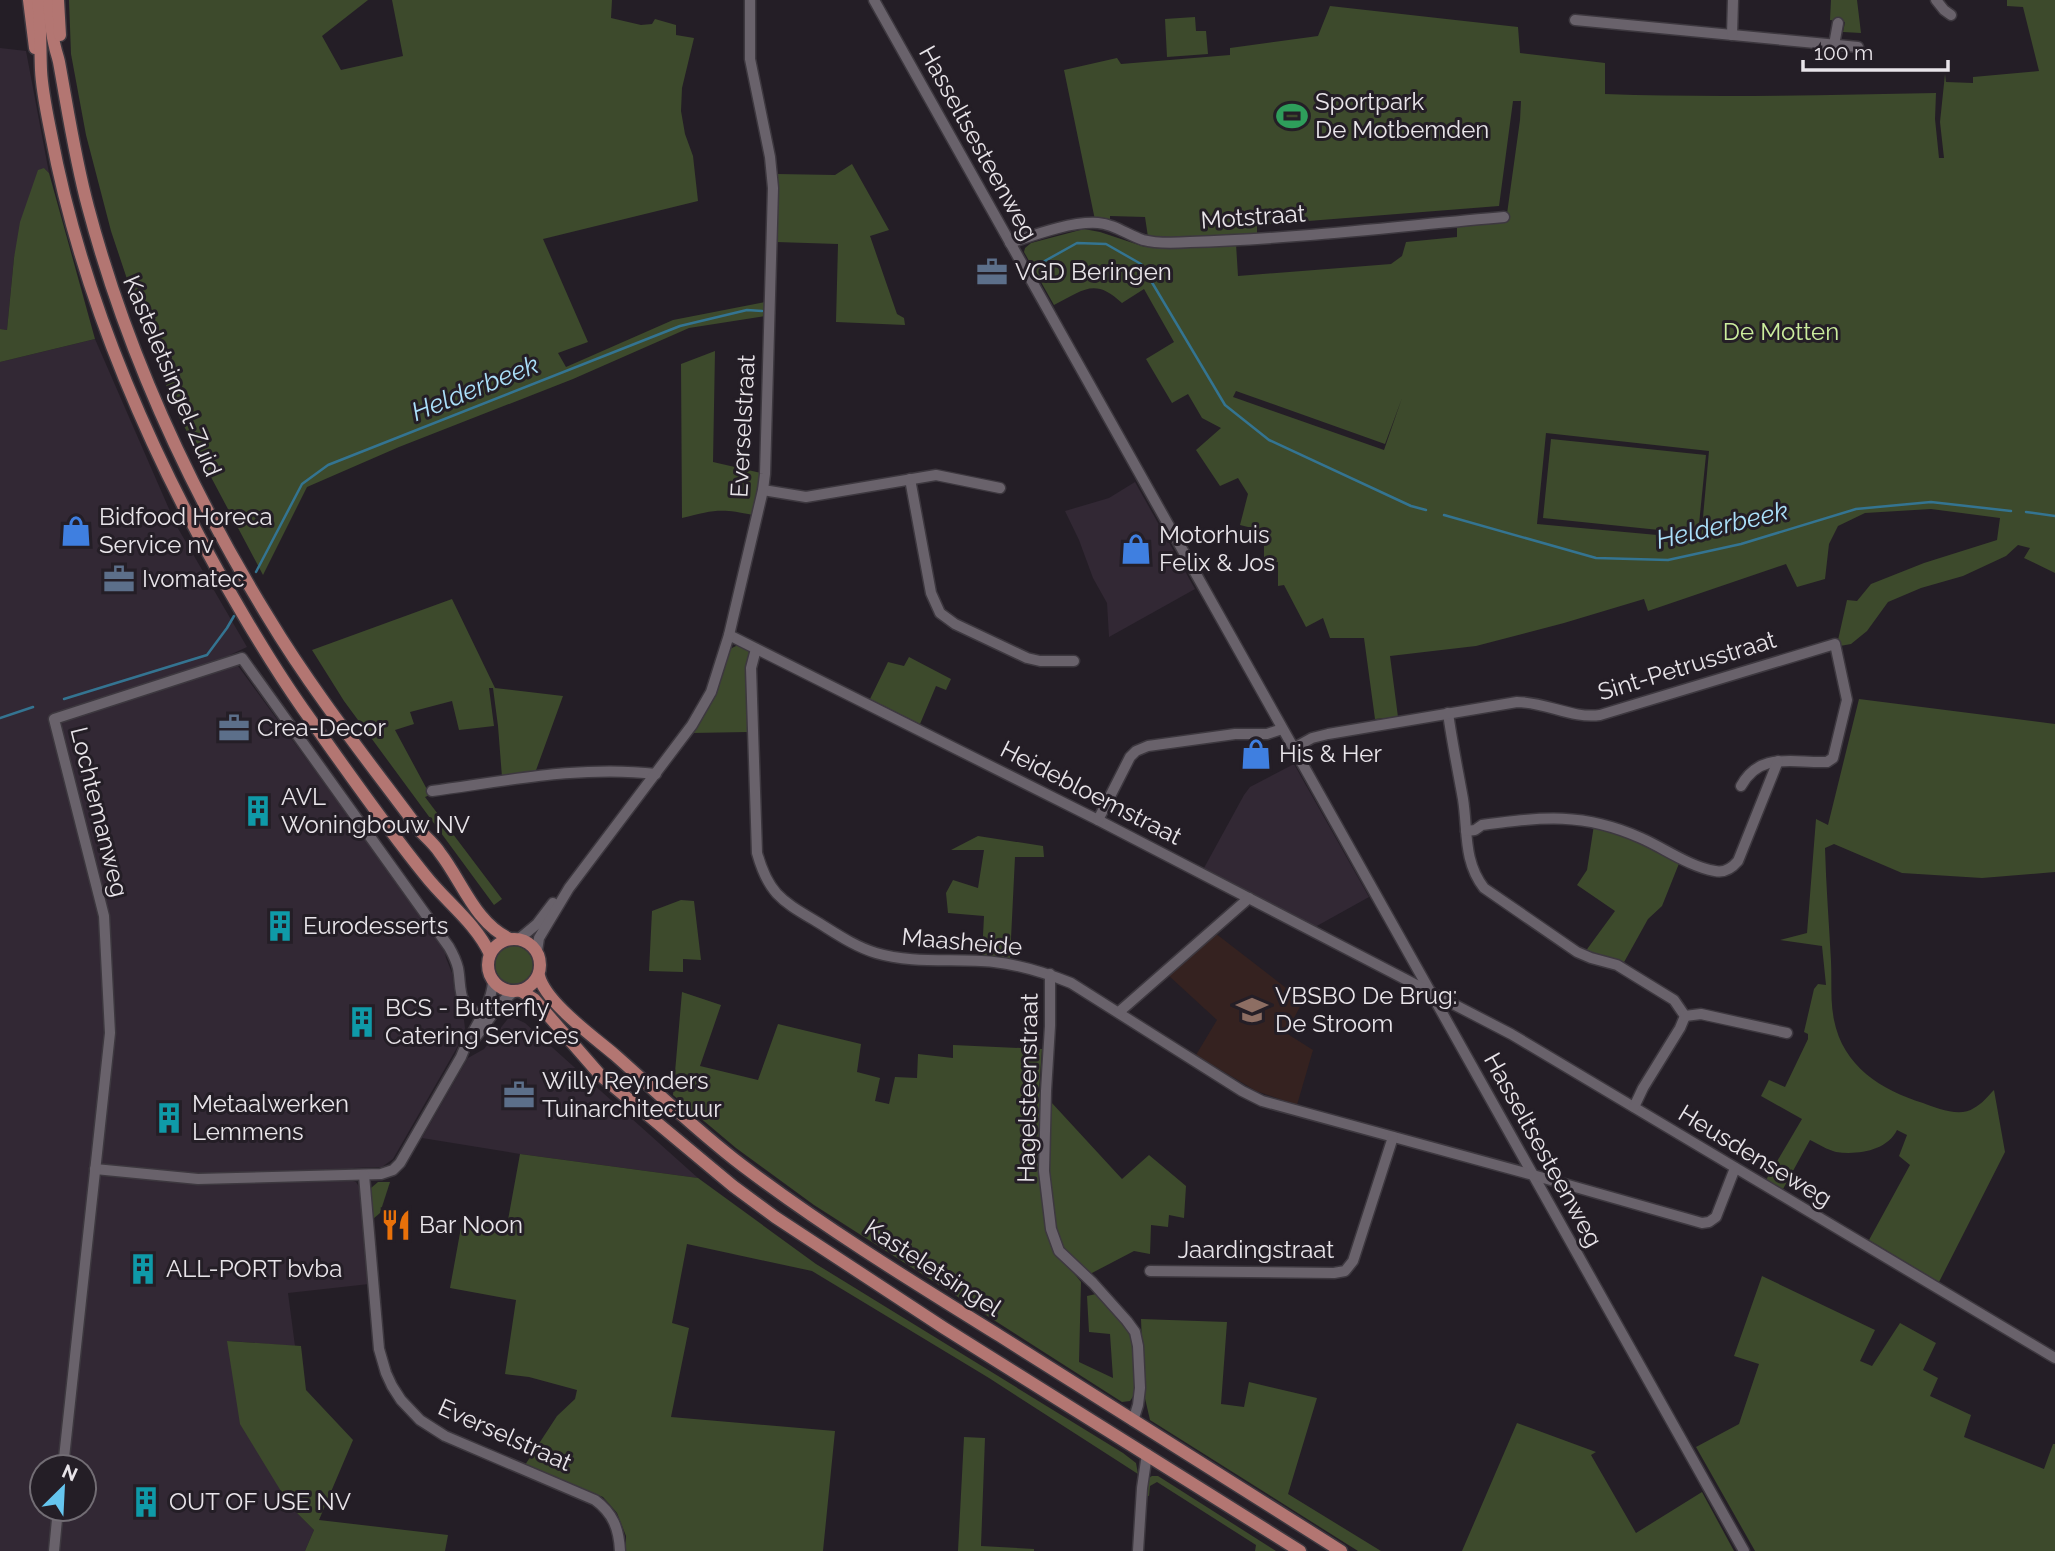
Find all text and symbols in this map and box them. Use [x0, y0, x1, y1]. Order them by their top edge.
scale bar [1803, 28, 1948, 72]
text: 100 m [1814, 40, 1873, 65]
street label: Hasseltsesteenweg [913, 41, 1044, 245]
place label: Sportpark De Motbemden [1315, 87, 1489, 144]
sports icon: Sportpark De Motbemden [1275, 99, 1309, 133]
street label: Motstraat [1200, 198, 1306, 235]
office icon: VGD Beringen [975, 255, 1009, 289]
place label: VGD Beringen [1015, 257, 1172, 286]
street label: Kasteletsingel-Zuid [117, 271, 228, 481]
park label: De Motten [1723, 317, 1839, 346]
water label: Helderbeek [407, 349, 543, 427]
street label: Everselstraat [724, 354, 761, 498]
water label: Helderbeek [1653, 495, 1791, 555]
place label: Bidfood Horeca Service nv [99, 502, 272, 559]
shop icon: Bidfood Horeca Service nv [59, 514, 93, 548]
place label: Motorhuis Felix & Jos [1159, 520, 1275, 577]
shop icon: Motorhuis Felix & Jos [1119, 532, 1153, 566]
office icon: Ivomatec [102, 562, 136, 596]
place label: Ivomatec [142, 564, 245, 593]
street label: Sint-Petrusstraat [1594, 625, 1779, 706]
office icon: Crea-Decor [217, 711, 251, 745]
place label: Crea-Decor [257, 713, 386, 742]
street label: Lochtemanweg [64, 724, 135, 900]
street label: Heidebloemstraat [996, 734, 1187, 851]
shop icon: His & Her [1239, 737, 1273, 771]
place label: His & Her [1279, 739, 1382, 768]
place label: AVL Woningbouw NV [281, 782, 470, 839]
building icon: AVL Woningbouw NV [241, 794, 275, 828]
building icon: Eurodesserts [263, 909, 297, 943]
place label: Eurodesserts [303, 911, 448, 940]
street label: Maasheide [901, 922, 1024, 961]
place label: VBSBO De Brug: De Stroom [1275, 981, 1457, 1038]
place label: BCS - Butterfly Catering Services [385, 993, 579, 1050]
street label: Hagelsteenstraat [1011, 993, 1044, 1183]
school or university icon: VBSBO De Brug: De Stroom [1235, 993, 1269, 1027]
building icon: BCS - Butterfly Catering Services [345, 1005, 379, 1039]
street label: Hasseltsesteenweg [1478, 1048, 1609, 1252]
place label: Willy Reynders Tuinarchitectuur [542, 1066, 722, 1123]
office icon: Willy Reynders Tuinarchitectuur [502, 1078, 536, 1112]
place label: Metaalwerken Lemmens [192, 1089, 349, 1146]
street label: Heusdenseweg [1673, 1098, 1837, 1213]
building icon: Metaalwerken Lemmens [152, 1101, 186, 1135]
restaurant icon: Bar Noon [379, 1208, 413, 1242]
place label: Bar Noon [419, 1210, 523, 1239]
street label: Kasteletsingel [860, 1213, 1007, 1323]
street label: Jaardingstraat [1178, 1235, 1334, 1264]
building icon: ALL-PORT bvba [126, 1252, 160, 1286]
place label: ALL-PORT bvba [166, 1254, 342, 1283]
street label: Everselstraat [434, 1392, 577, 1477]
north arrow [28, 1453, 98, 1523]
text: N [59, 1459, 81, 1485]
building icon: OUT OF USE NV [129, 1485, 163, 1519]
place label: OUT OF USE NV [169, 1487, 351, 1516]

